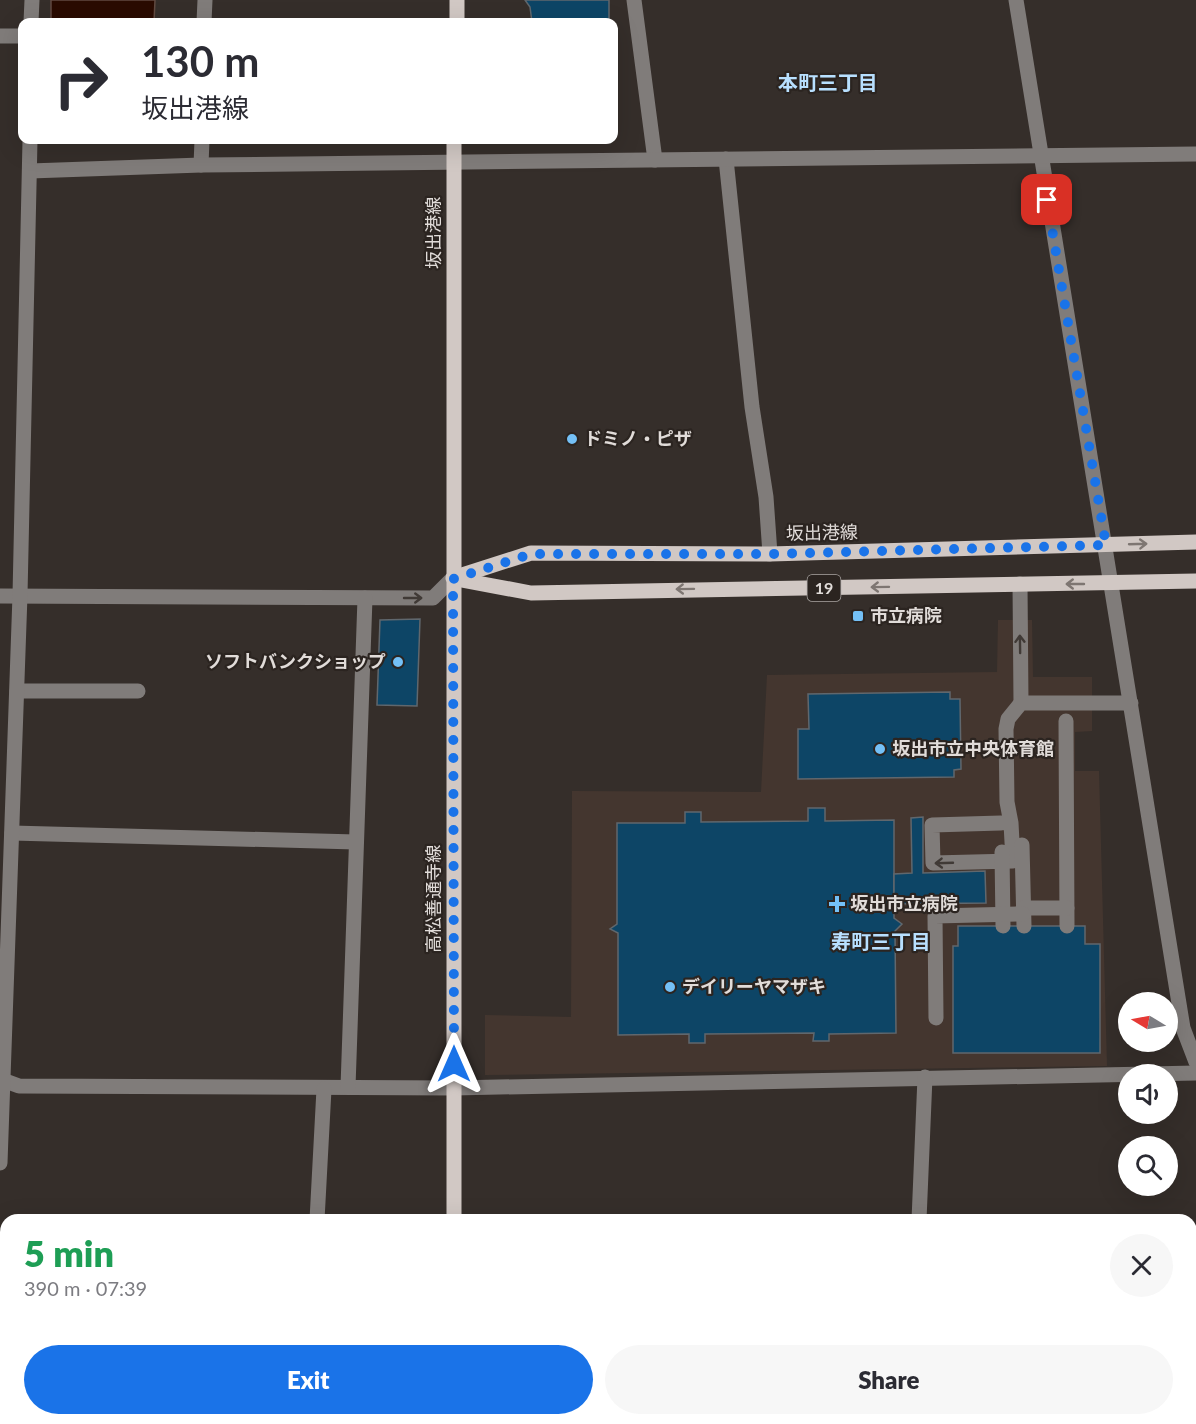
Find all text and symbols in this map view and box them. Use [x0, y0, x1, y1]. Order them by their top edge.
text: 130 m [141, 36, 259, 86]
icon: right [42, 42, 120, 120]
district label: 本町三丁目 [778, 70, 878, 94]
text: 坂出港線 [141, 91, 249, 124]
pin [1021, 174, 1072, 225]
icon: arrive [1030, 183, 1063, 216]
street label: 坂出港線 [422, 197, 444, 269]
place label: ドミノ・ピザ [584, 427, 692, 449]
marker: ドミノ・ピザ [565, 432, 579, 446]
street label: 坂出港線 [786, 520, 858, 544]
one-way arrow [1127, 538, 1147, 550]
road number: 19 [808, 575, 840, 601]
one-way arrow [1065, 578, 1085, 590]
one-way arrow [870, 581, 890, 593]
one-way arrow [675, 584, 695, 595]
one-way arrow [403, 592, 423, 604]
place label: 市立病院 [870, 604, 942, 626]
marker: 市立病院 [851, 609, 865, 623]
one-way arrow [1015, 635, 1026, 655]
place label: ソフトバンクショップ [205, 650, 386, 672]
marker: ソフトバンクショップ [391, 655, 405, 669]
place label: 坂出市立中央体育館 [892, 737, 1054, 759]
marker: 坂出市立中央体育館 [873, 742, 887, 756]
street label: 高松善通寺線 [422, 845, 444, 953]
one-way arrow [934, 857, 954, 869]
place label: 坂出市立病院 [850, 892, 958, 914]
marker: 坂出市立病院 [828, 895, 846, 913]
district label: 寿町三丁目 [831, 929, 931, 953]
place label: デイリーヤマザキ [682, 975, 826, 997]
marker: デイリーヤマザキ [663, 980, 677, 994]
north arrow [1118, 992, 1178, 1052]
map controls [1118, 992, 1178, 1196]
position arrow [422, 1032, 486, 1096]
button: sound [1118, 1064, 1178, 1124]
button: search [1118, 1136, 1178, 1196]
text: 5 min [24, 1231, 114, 1275]
button: close [1110, 1234, 1173, 1297]
text: 390 m · 07:39 [24, 1276, 147, 1300]
button: Exit [24, 1345, 593, 1414]
button: Share [605, 1345, 1173, 1414]

